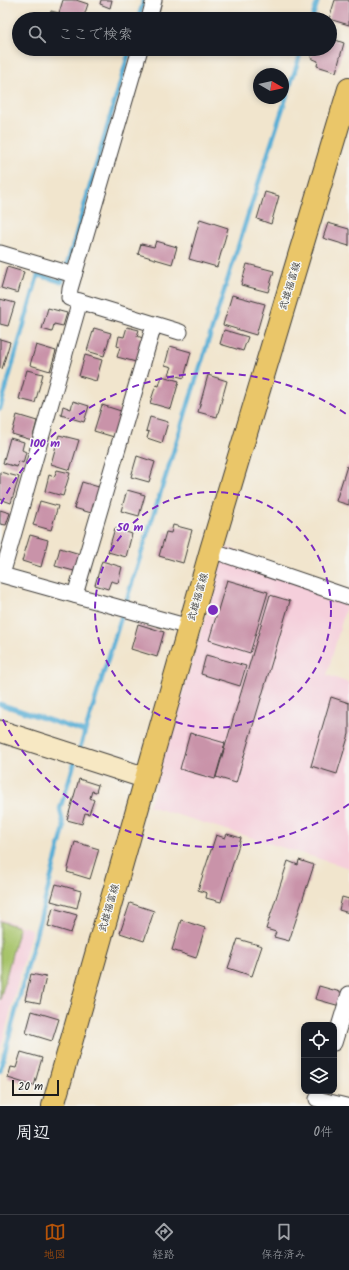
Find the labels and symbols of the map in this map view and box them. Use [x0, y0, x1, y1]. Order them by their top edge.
north arrow [253, 68, 289, 104]
street label: 武雄福富線 [275, 260, 305, 312]
text: 100 m [30, 434, 60, 453]
text: 50 m [116, 518, 144, 537]
street label: 武雄福富線 [183, 571, 213, 623]
centre of rings [206, 603, 220, 617]
street label: 武雄福富線 [94, 882, 124, 934]
scale bar [12, 1078, 59, 1097]

